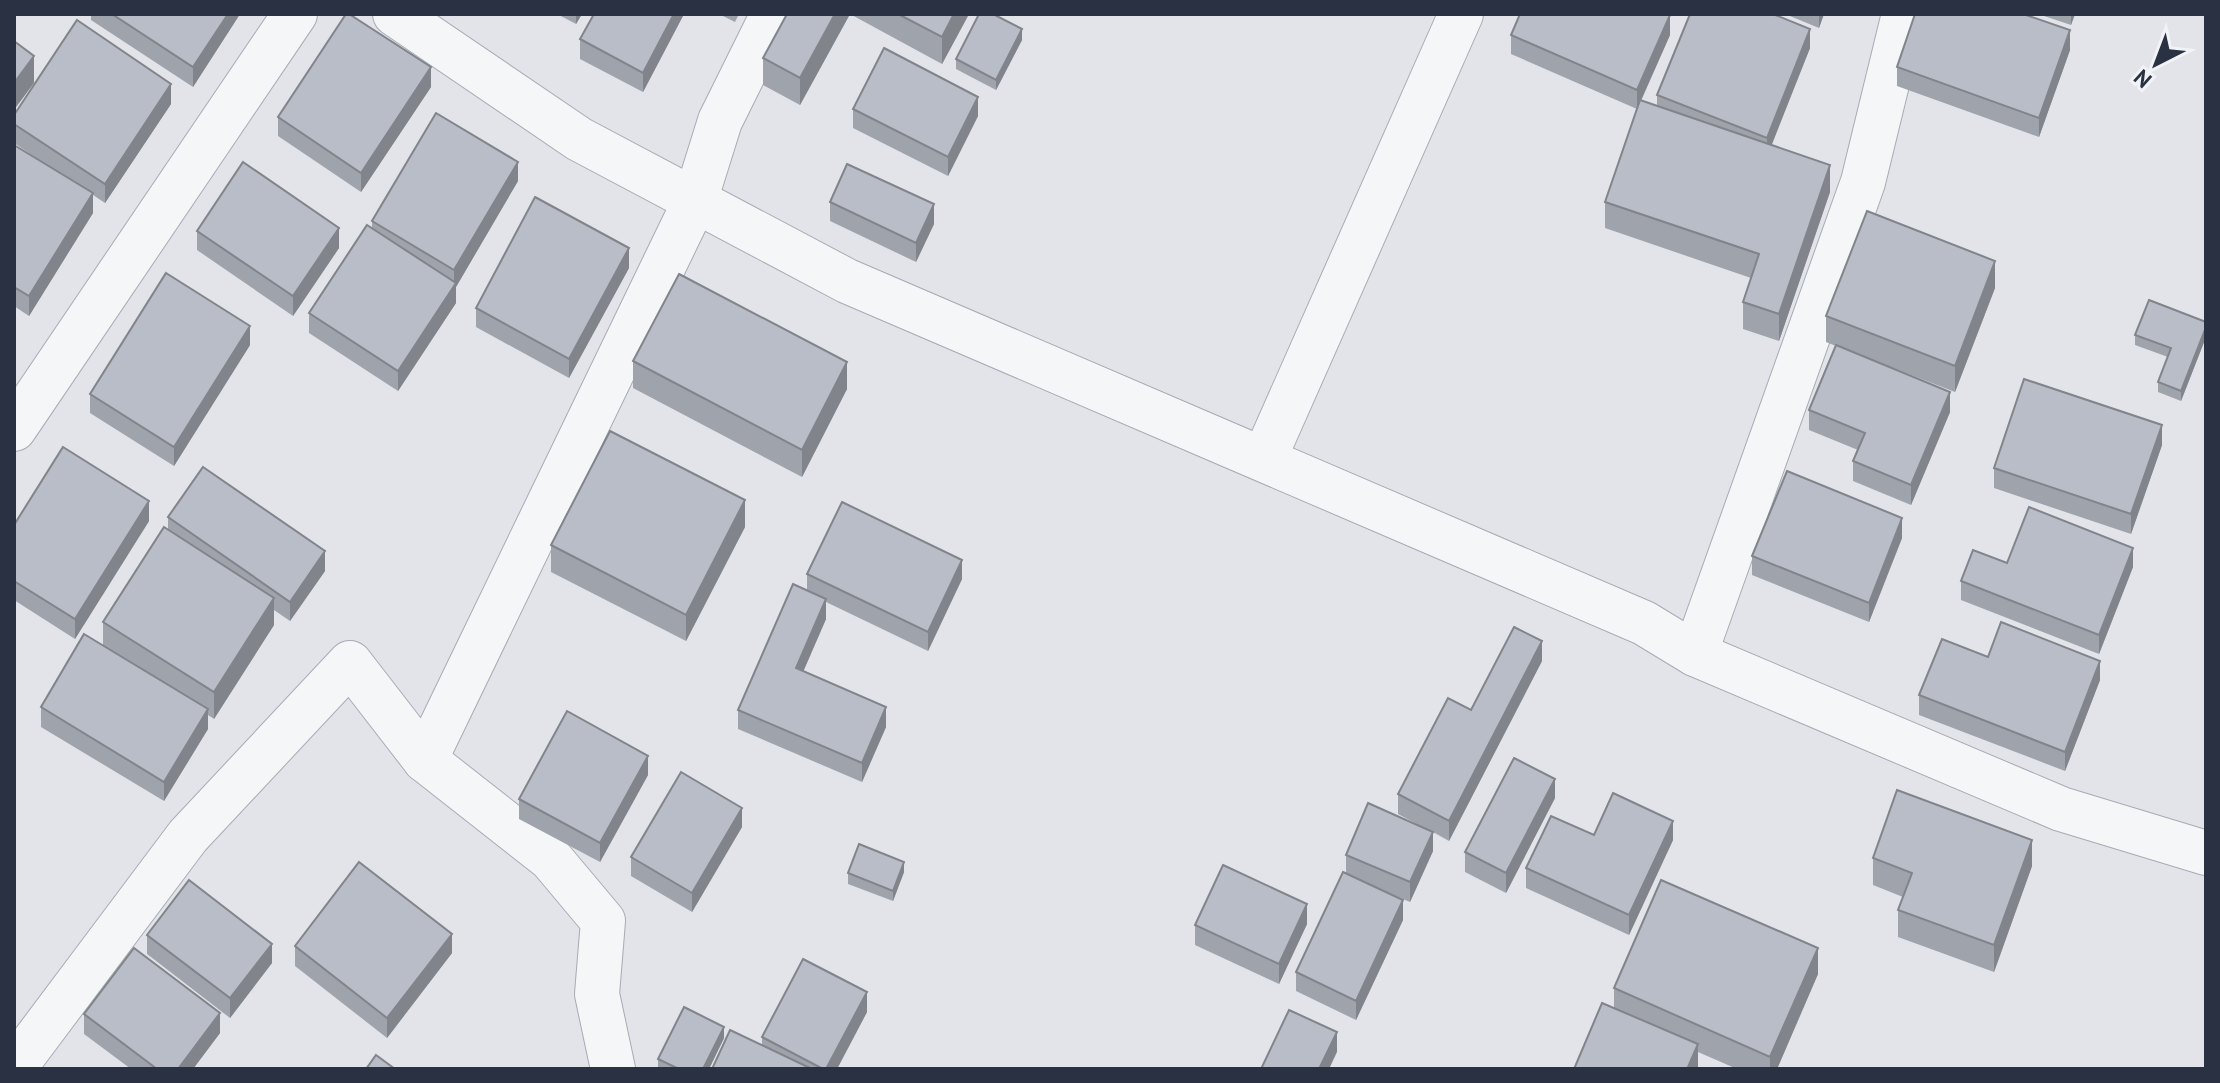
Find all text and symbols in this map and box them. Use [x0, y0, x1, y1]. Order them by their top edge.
north arrow [2116, 24, 2196, 104]
text: N [2128, 64, 2157, 94]

